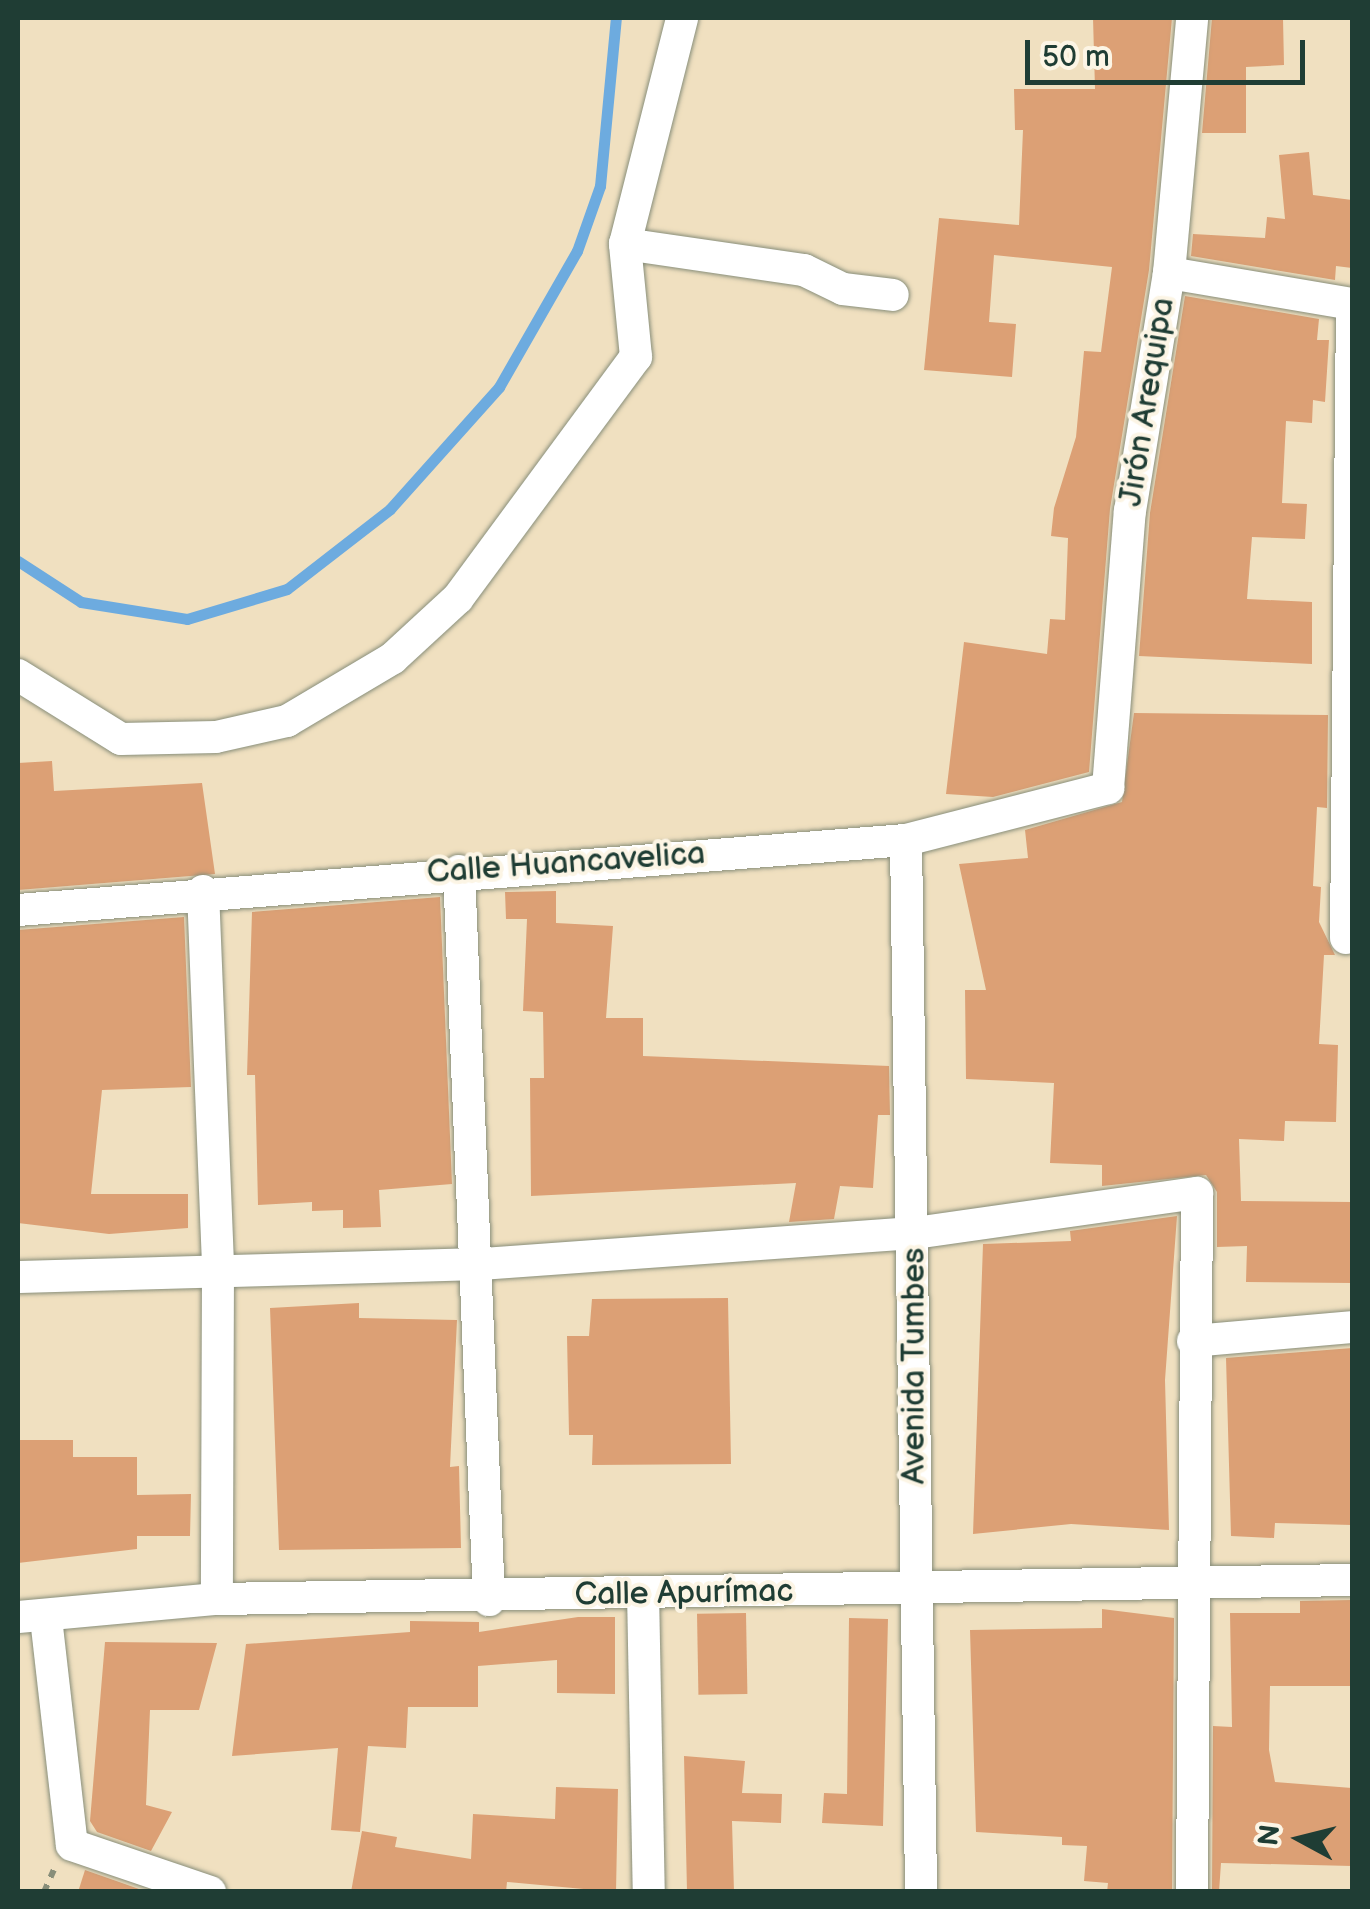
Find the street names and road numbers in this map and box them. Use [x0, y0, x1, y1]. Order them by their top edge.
street label: Jirón Arequipa [1113, 295, 1183, 509]
street label: Calle Huancavelica [426, 835, 706, 893]
street label: Avenida Tumbes [896, 1247, 934, 1485]
street label: Calle Apurímac [574, 1573, 794, 1615]

